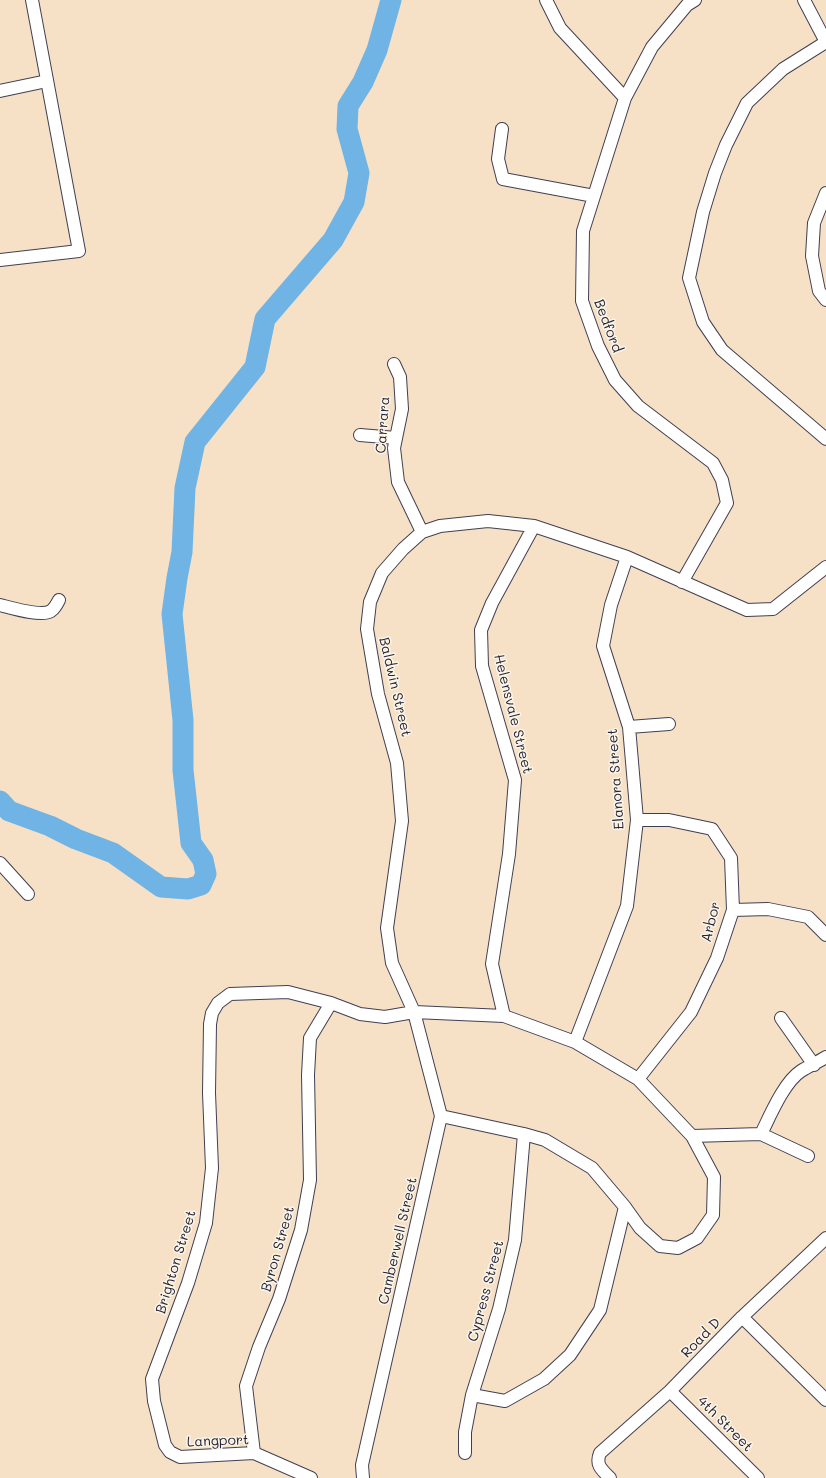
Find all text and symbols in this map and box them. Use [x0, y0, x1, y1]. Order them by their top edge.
street label: Bedford [590, 297, 626, 355]
street label: Carrara [373, 396, 393, 454]
street label: Baldwin Street [375, 636, 415, 738]
street label: Helensvale Street [490, 652, 536, 776]
street label: Elanora Street [604, 728, 628, 830]
street label: Arbor [698, 900, 724, 944]
street label: Camberwell Street [375, 1176, 421, 1306]
street label: Byron Street [258, 1204, 298, 1294]
street label: Brighton Street [152, 1208, 200, 1316]
street label: Cypress Street [464, 1238, 508, 1344]
street label: Road D [678, 1315, 724, 1361]
street label: 4th Street [694, 1393, 756, 1455]
street label: Langport [187, 1432, 249, 1450]

